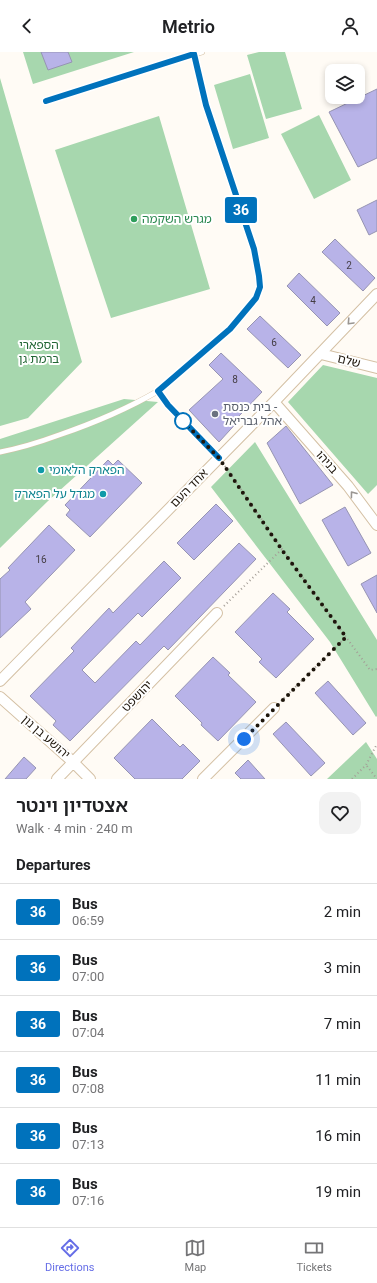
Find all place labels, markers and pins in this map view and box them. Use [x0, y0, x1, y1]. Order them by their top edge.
place label: מגרש השקמה [142, 212, 212, 226]
marker: מגרש השקמה [129, 214, 139, 224]
place label: בית כנסת - אהל גבריאל [223, 400, 282, 428]
marker: בית כנסת - אהל גבריאל [210, 409, 220, 419]
unlabelled marker [174, 412, 192, 430]
place label: הפארק הלאומי [49, 463, 125, 477]
marker: הפארק הלאומי [36, 465, 46, 475]
place label: מגדל על הפארק [14, 487, 95, 501]
marker: מגדל על הפארק [98, 489, 108, 499]

